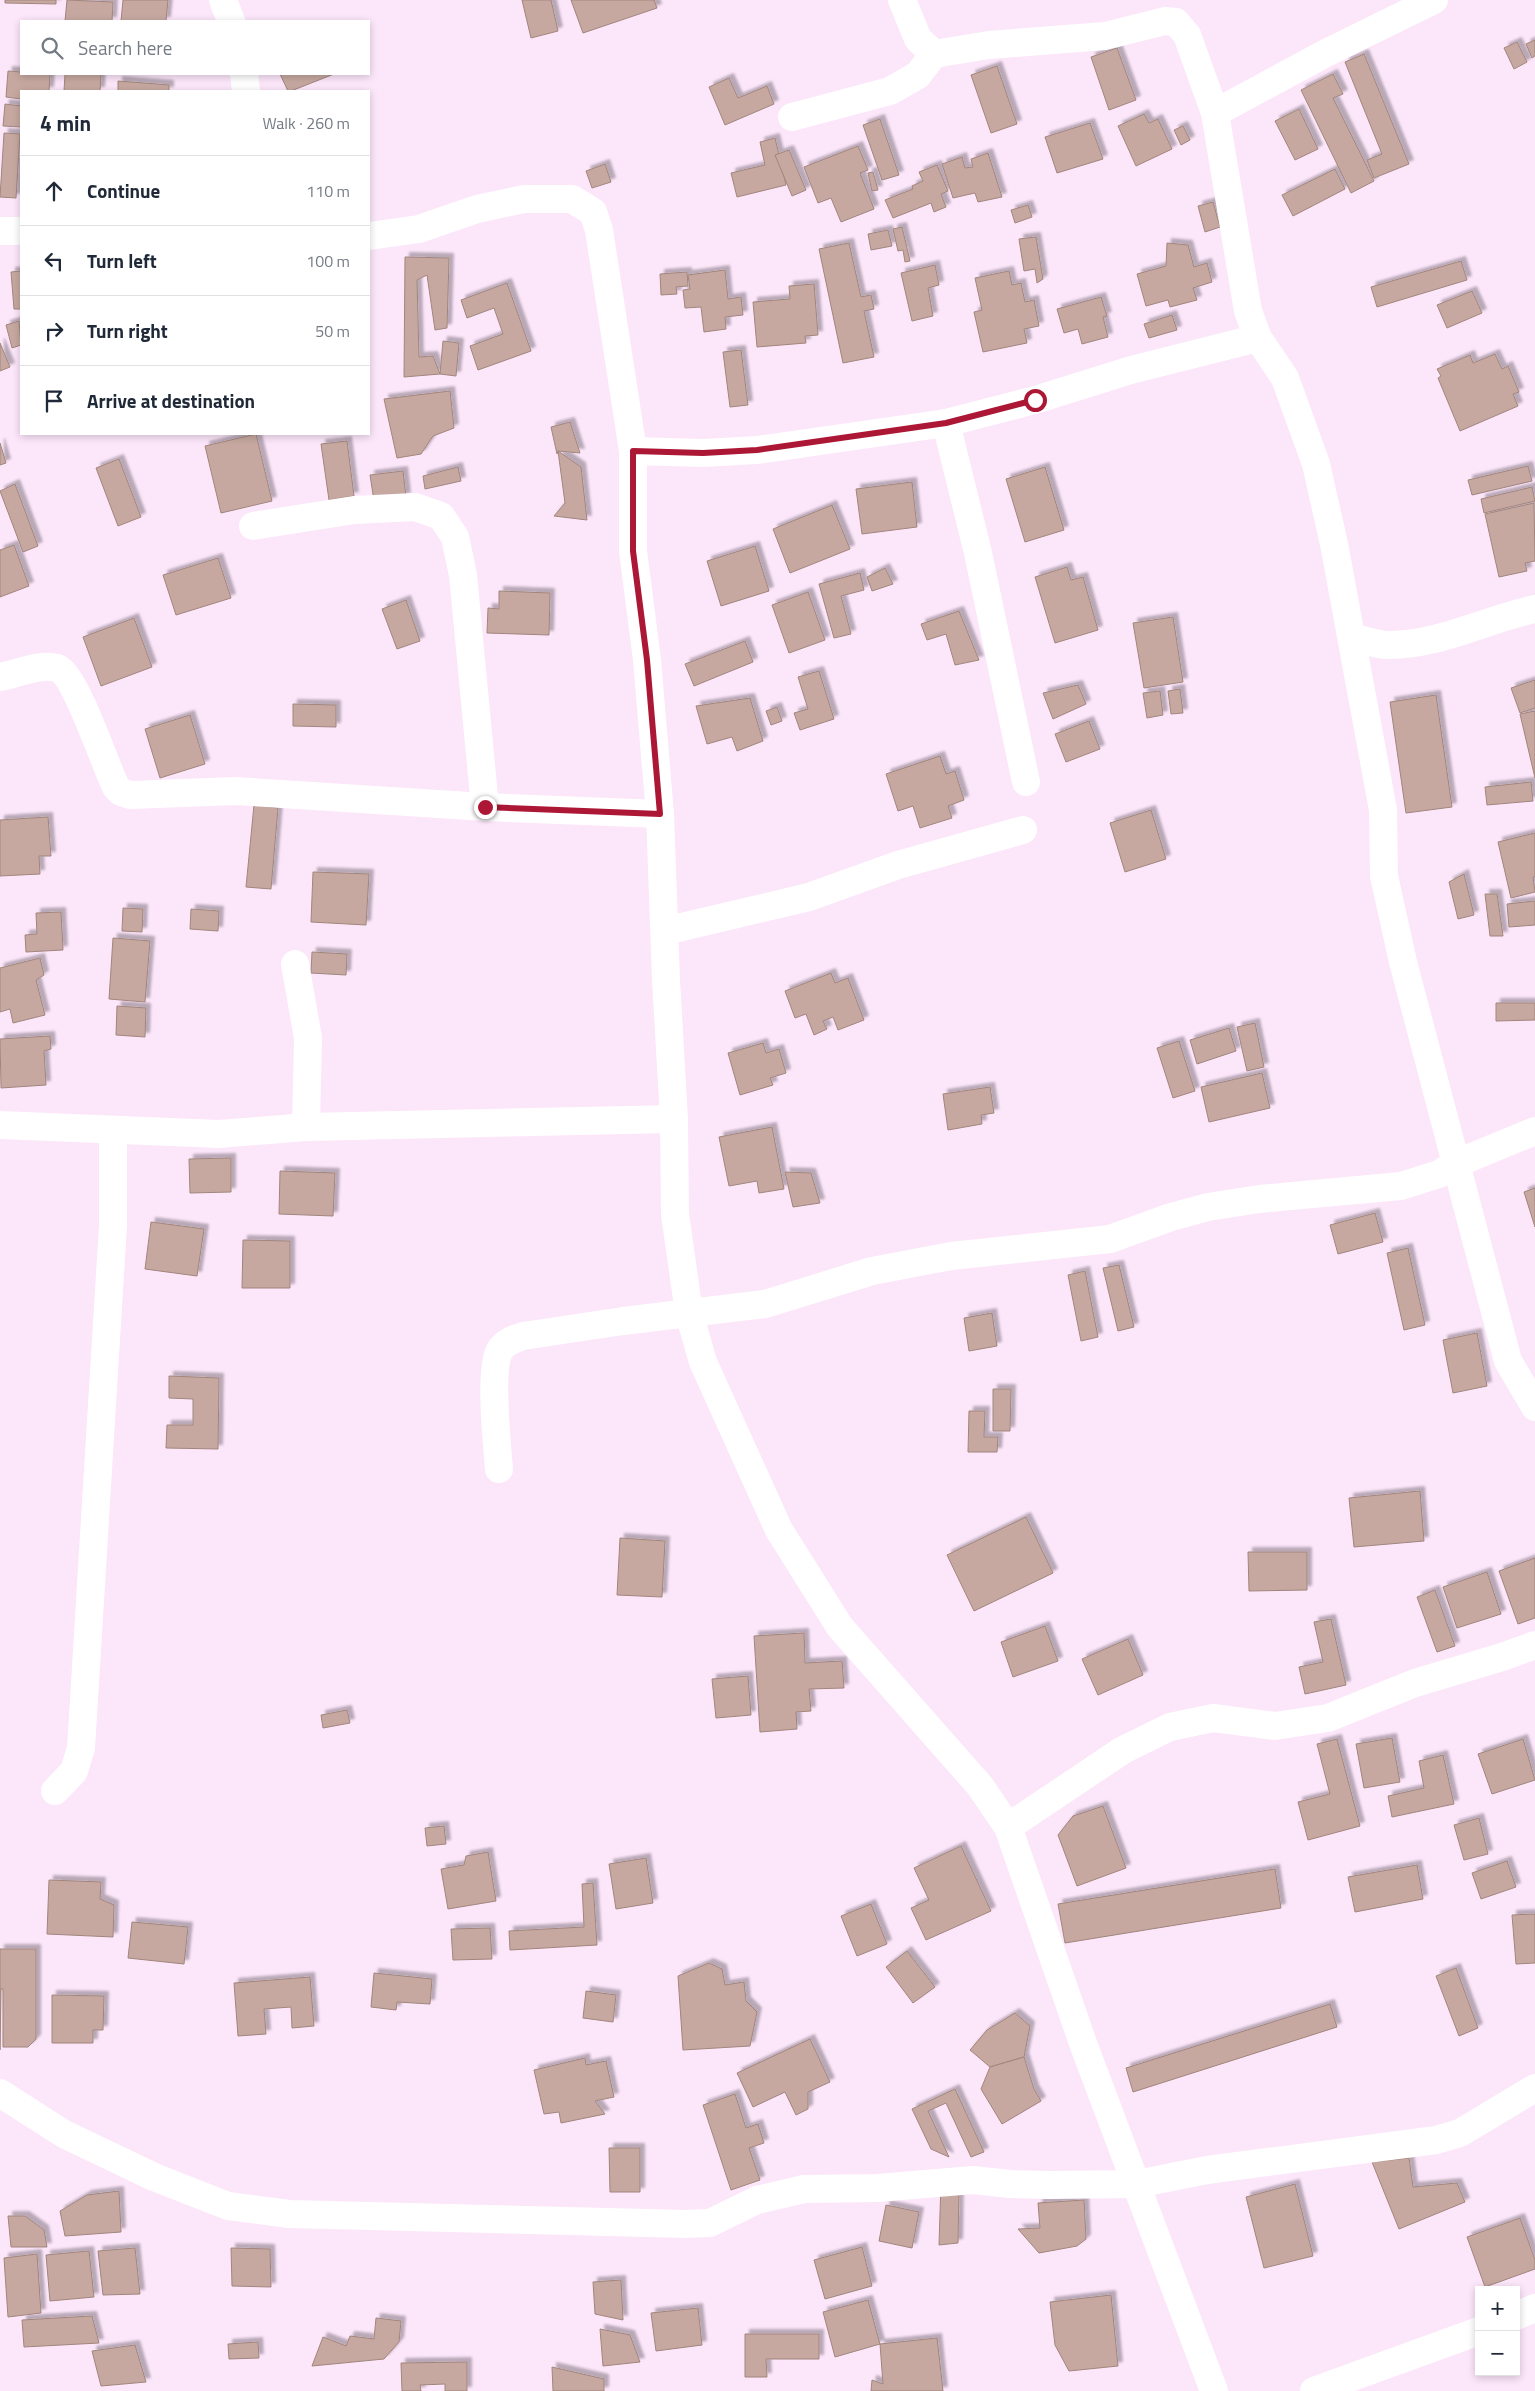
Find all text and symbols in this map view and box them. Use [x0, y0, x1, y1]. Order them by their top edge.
search box [20, 20, 370, 75]
text: Search here [78, 33, 172, 62]
icon: search [38, 34, 66, 62]
text: 4 min [40, 107, 91, 139]
text: Walk · 260 m [262, 111, 350, 135]
text: Continue [87, 176, 160, 205]
icon: ahead [40, 177, 68, 205]
text: 110 m [306, 179, 350, 203]
text: Turn left [87, 246, 157, 275]
icon: left [40, 247, 68, 275]
text: 100 m [306, 249, 350, 273]
text: Turn right [87, 316, 168, 345]
icon: right [40, 317, 68, 345]
text: 50 m [315, 319, 350, 343]
text: Arrive at destination [87, 386, 255, 415]
icon: arrive [40, 387, 68, 415]
route start [1024, 389, 1047, 412]
route end [474, 796, 497, 819]
map controls [1475, 2286, 1520, 2376]
button: + [1475, 2286, 1520, 2331]
button: − [1475, 2331, 1520, 2376]

